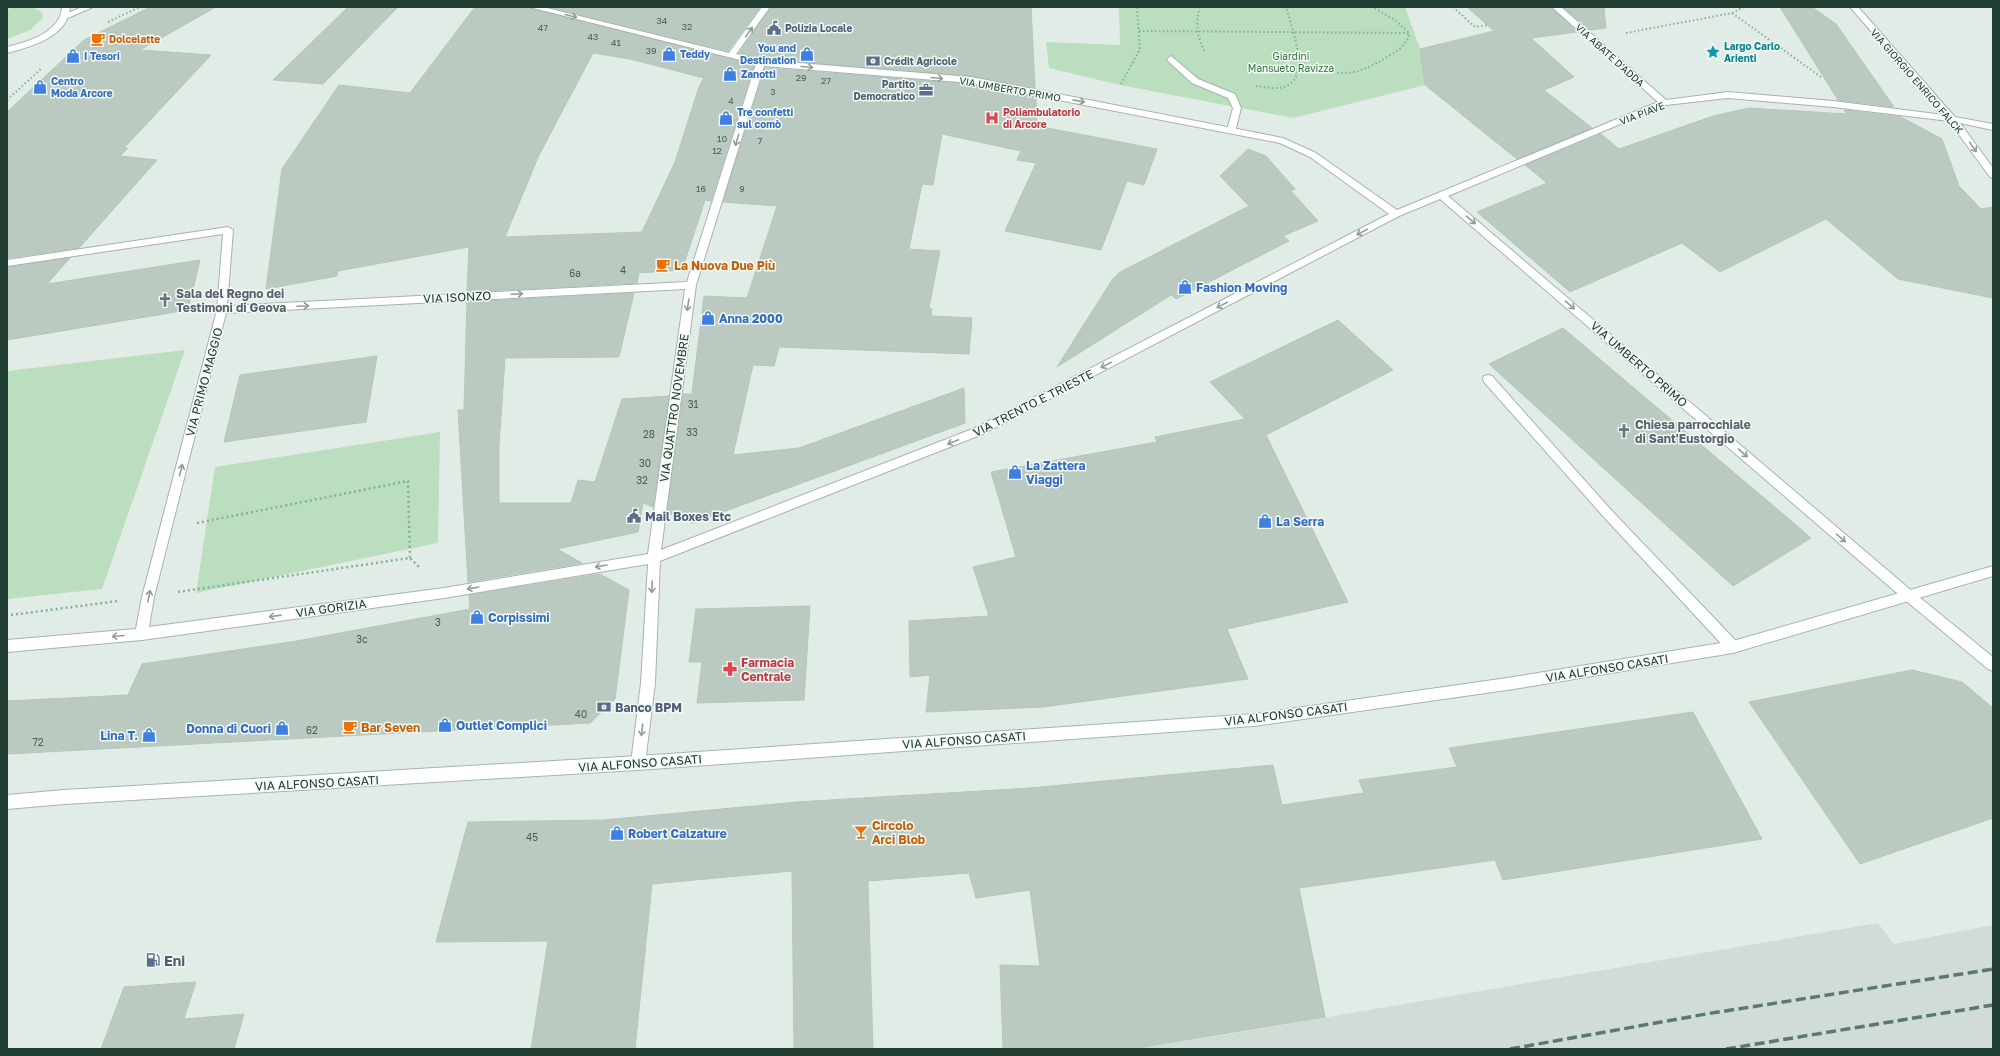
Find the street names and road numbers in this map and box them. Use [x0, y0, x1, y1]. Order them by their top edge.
street label: VIA ABATE D'ADDA [1573, 21, 1647, 89]
street label: VIA GIORGIO ENRICO FALCK [1868, 26, 1966, 136]
street label: VIA UMBERTO PRIMO [958, 74, 1062, 104]
street label: VIA PIAVE [1618, 99, 1666, 127]
street label: VIA ISONZO [423, 288, 492, 306]
street label: VIA UMBERTO PRIMO [1588, 318, 1691, 410]
street label: VIA PRIMO MAGGIO [182, 326, 226, 438]
street label: VIA QUATTRO NOVEMBRE [656, 333, 692, 483]
street label: VIA TRENTO E TRIESTE [970, 366, 1096, 440]
street label: VIA GORIZIA [295, 596, 367, 620]
street label: VIA ALFONSO CASATI [1545, 651, 1669, 685]
street label: VIA ALFONSO CASATI [1224, 699, 1348, 729]
street label: VIA ALFONSO CASATI [902, 728, 1026, 752]
street label: VIA ALFONSO CASATI [578, 751, 702, 775]
street label: VIA ALFONSO CASATI [255, 772, 379, 794]

